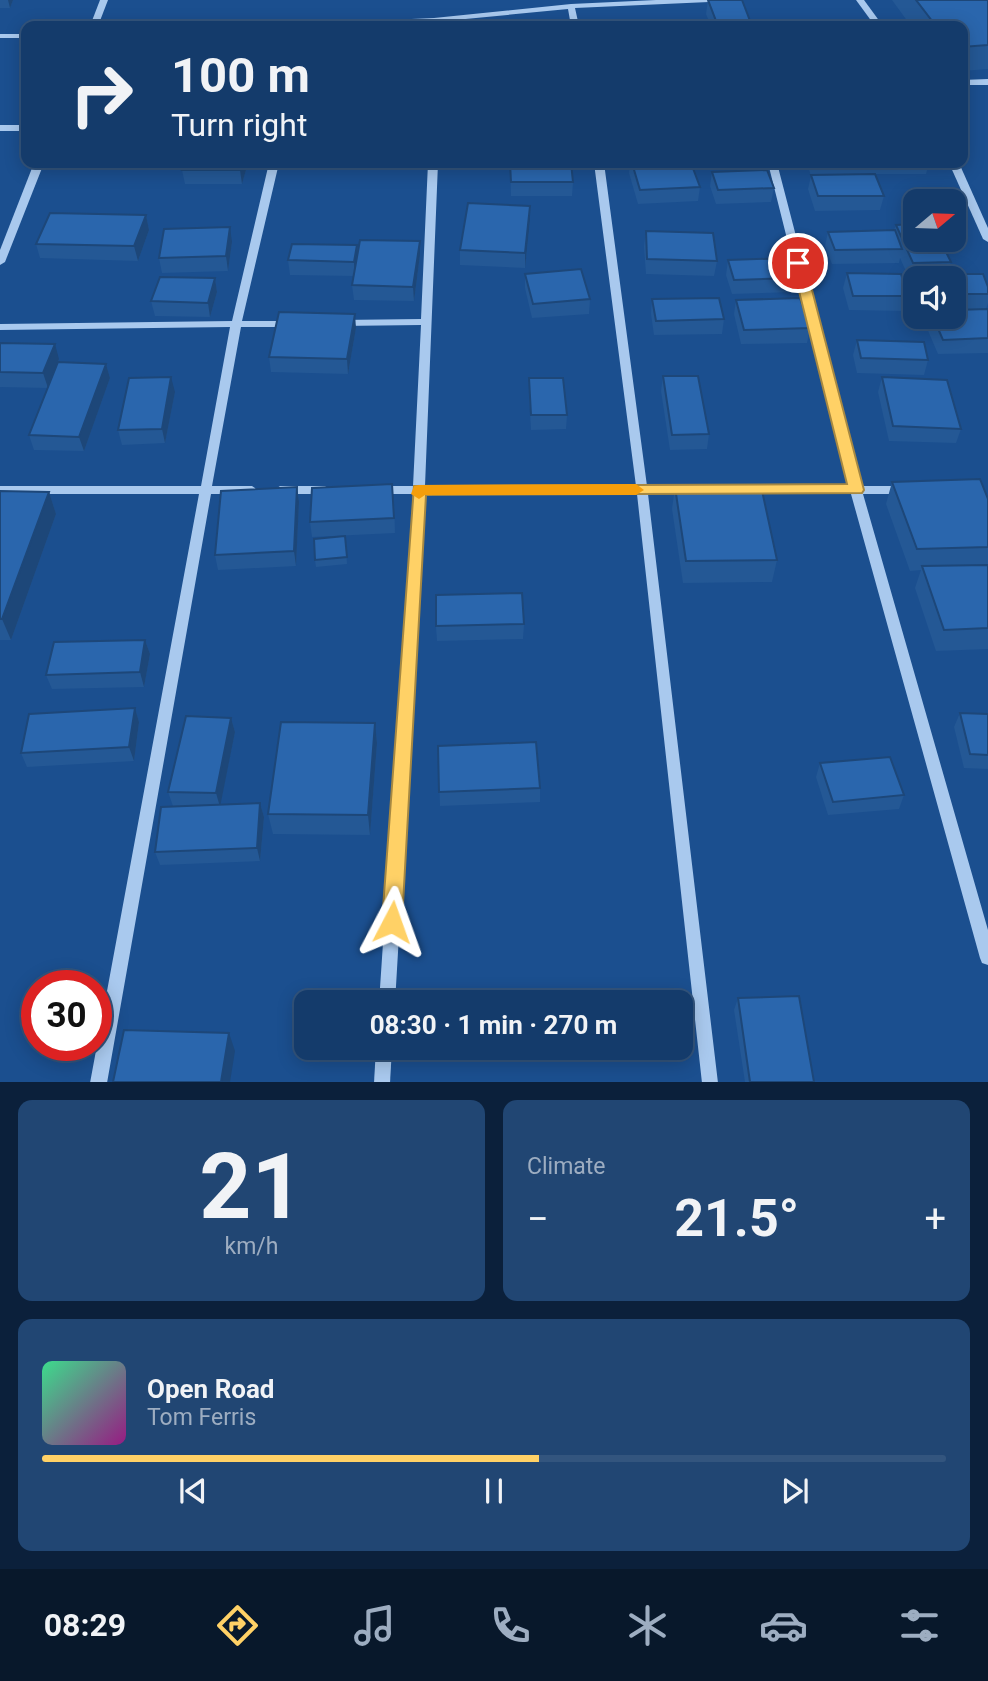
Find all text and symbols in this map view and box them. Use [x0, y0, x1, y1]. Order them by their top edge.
text: 100 m [171, 47, 310, 104]
icon: right [56, 49, 147, 140]
text: Turn right [171, 106, 307, 144]
north arrow [903, 189, 966, 252]
map controls [903, 189, 966, 329]
pin [768, 233, 828, 293]
icon: arrive [779, 244, 817, 282]
button: sound [903, 266, 966, 329]
position arrow [355, 885, 429, 959]
speed limit sign: 30 [21, 970, 112, 1061]
text: 08:30 · 1 min · 270 m [370, 1010, 617, 1040]
text: 21 [199, 1134, 304, 1240]
text: Climate [527, 1153, 606, 1180]
text: 21.5° [674, 1188, 799, 1249]
text: − [527, 1197, 549, 1241]
text: + [924, 1197, 946, 1241]
text: km/h [225, 1233, 279, 1260]
text: Open Road [147, 1374, 275, 1404]
text: Tom Ferris [147, 1404, 256, 1431]
icon: previous [174, 1472, 212, 1510]
icon: pause [475, 1472, 513, 1510]
icon: next [776, 1472, 814, 1510]
icon: directions [213, 1601, 262, 1650]
icon: music [350, 1601, 399, 1650]
icon: phone [486, 1601, 535, 1650]
icon: climate [623, 1601, 672, 1650]
icon: car [759, 1601, 808, 1650]
icon: filters [895, 1601, 944, 1650]
text: 08:29 [44, 1606, 126, 1644]

